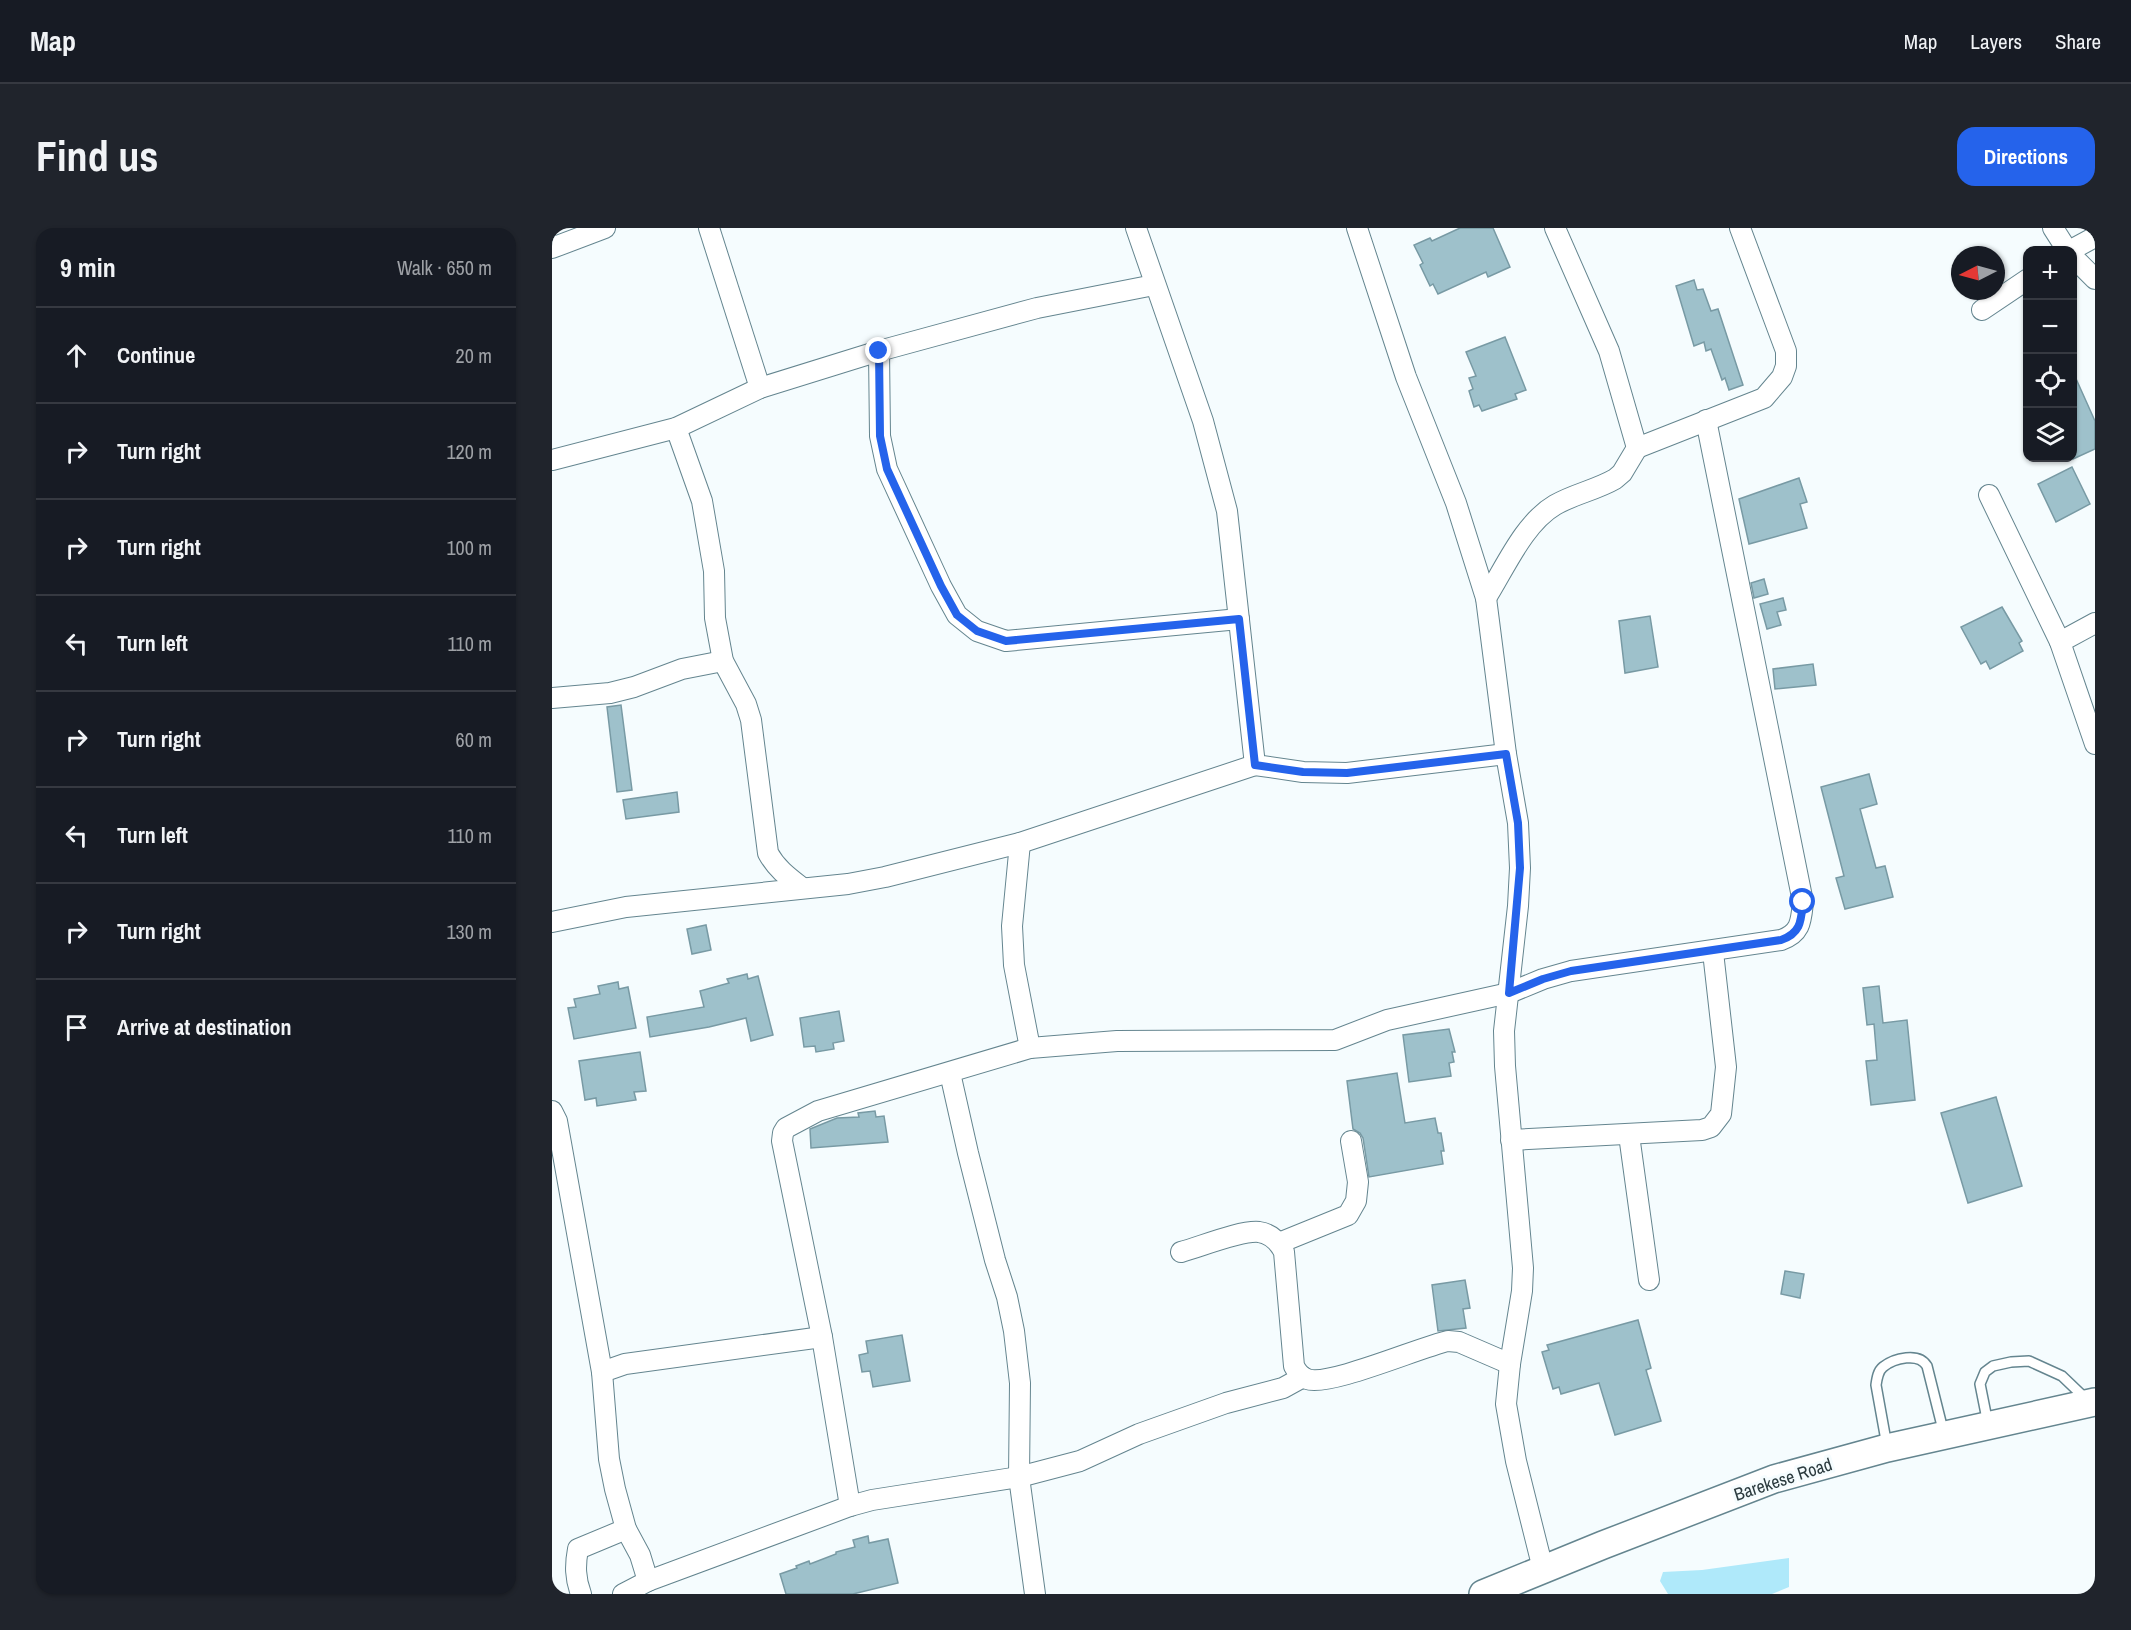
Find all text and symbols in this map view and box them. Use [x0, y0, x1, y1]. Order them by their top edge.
text: Map [30, 22, 76, 60]
text: Map [1904, 27, 1937, 56]
text: Layers [1970, 27, 2022, 56]
text: Share [2055, 27, 2101, 56]
button: Directions [1957, 127, 2095, 186]
text: Find us [36, 128, 158, 184]
north arrow [1951, 246, 2005, 300]
map controls [2023, 246, 2077, 462]
button: + [2023, 246, 2077, 300]
text: 9 min [60, 250, 116, 285]
text: Walk · 650 m [397, 254, 492, 281]
button: − [2023, 300, 2077, 354]
route end [865, 337, 891, 363]
icon: ahead [60, 339, 93, 372]
text: Continue [117, 340, 195, 370]
text: 20 m [456, 342, 492, 369]
button: locate [2023, 354, 2077, 408]
button: layers [2023, 408, 2077, 462]
icon: right [60, 435, 93, 468]
text: Turn right [117, 436, 201, 466]
text: 120 m [446, 438, 492, 465]
icon: right [60, 531, 93, 564]
text: Turn right [117, 532, 201, 562]
text: 100 m [446, 534, 492, 561]
icon: left [60, 627, 93, 660]
text: Turn left [117, 628, 188, 658]
text: 110 m [448, 630, 492, 657]
icon: right [60, 723, 93, 756]
text: Turn right [117, 724, 201, 754]
text: 60 m [456, 726, 492, 753]
icon: left [60, 819, 93, 852]
text: Turn left [117, 820, 188, 850]
text: 110 m [448, 822, 492, 849]
route start [1789, 888, 1815, 914]
icon: right [60, 915, 93, 948]
text: Turn right [117, 916, 201, 946]
text: 130 m [446, 918, 492, 945]
icon: arrive [60, 1011, 93, 1044]
text: Arrive at destination [117, 1012, 291, 1042]
street label: Barekese Road [1731, 1451, 1835, 1507]

